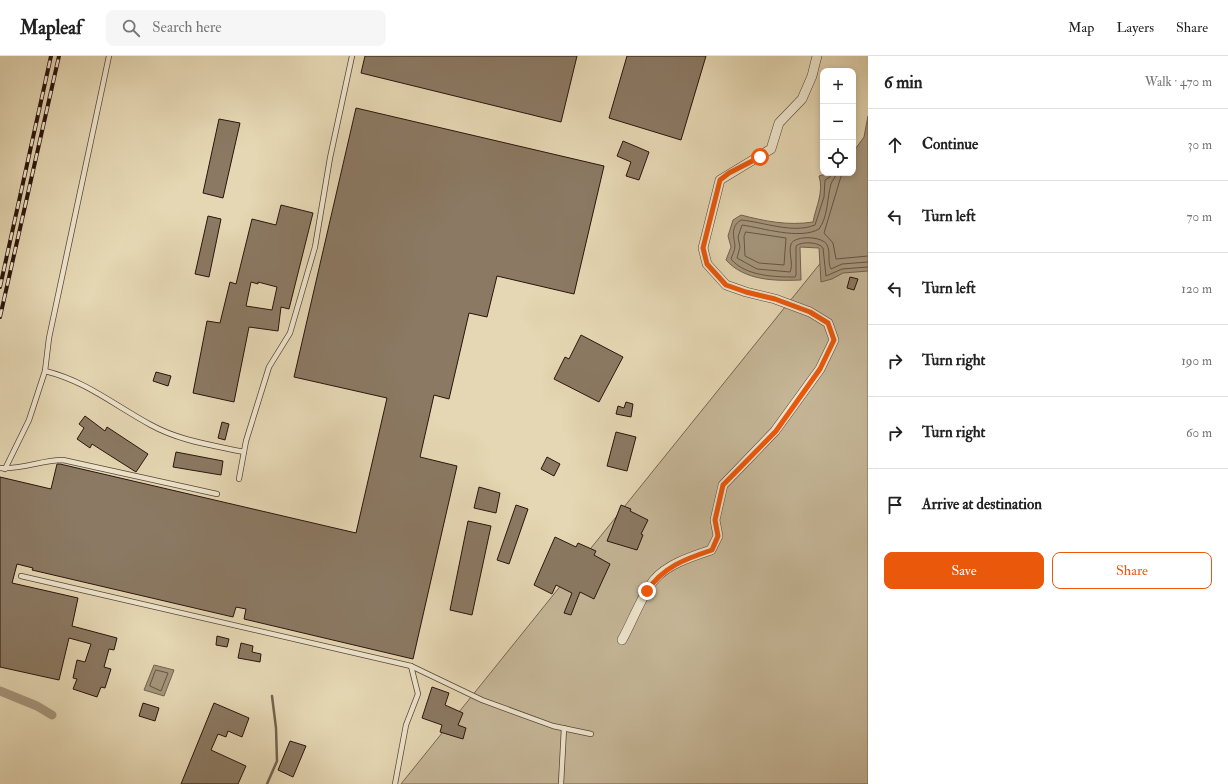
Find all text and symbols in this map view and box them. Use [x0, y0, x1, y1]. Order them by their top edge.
search box [106, 10, 386, 46]
text: Mapleaf [20, 16, 82, 40]
icon: search [120, 17, 142, 39]
text: Search here [152, 18, 222, 37]
text: Map [1068, 19, 1094, 36]
text: Layers [1116, 19, 1154, 36]
text: Share [1176, 19, 1208, 36]
map controls [820, 68, 856, 176]
button: + [820, 68, 856, 104]
text: 6 min [884, 72, 923, 93]
text: Walk · 470 m [1145, 74, 1212, 90]
button: − [820, 104, 856, 140]
icon: ahead [884, 134, 906, 156]
text: Continue [922, 135, 978, 154]
text: 30 m [1188, 137, 1212, 153]
button: locate [820, 140, 856, 176]
route start [751, 148, 769, 166]
icon: left [884, 206, 906, 228]
text: Turn left [922, 207, 976, 226]
text: 70 m [1187, 209, 1212, 225]
icon: left [884, 278, 906, 300]
text: Turn left [922, 279, 976, 298]
text: 120 m [1181, 281, 1212, 297]
icon: right [884, 350, 906, 372]
text: Turn right [922, 351, 985, 370]
text: 190 m [1181, 353, 1212, 369]
icon: right [884, 422, 906, 444]
text: Turn right [922, 423, 985, 442]
text: 60 m [1186, 425, 1212, 441]
icon: arrive [884, 494, 906, 516]
text: Arrive at destination [922, 495, 1042, 514]
button: Save [884, 552, 1044, 589]
button: Share [1052, 552, 1212, 589]
route end [638, 582, 656, 600]

